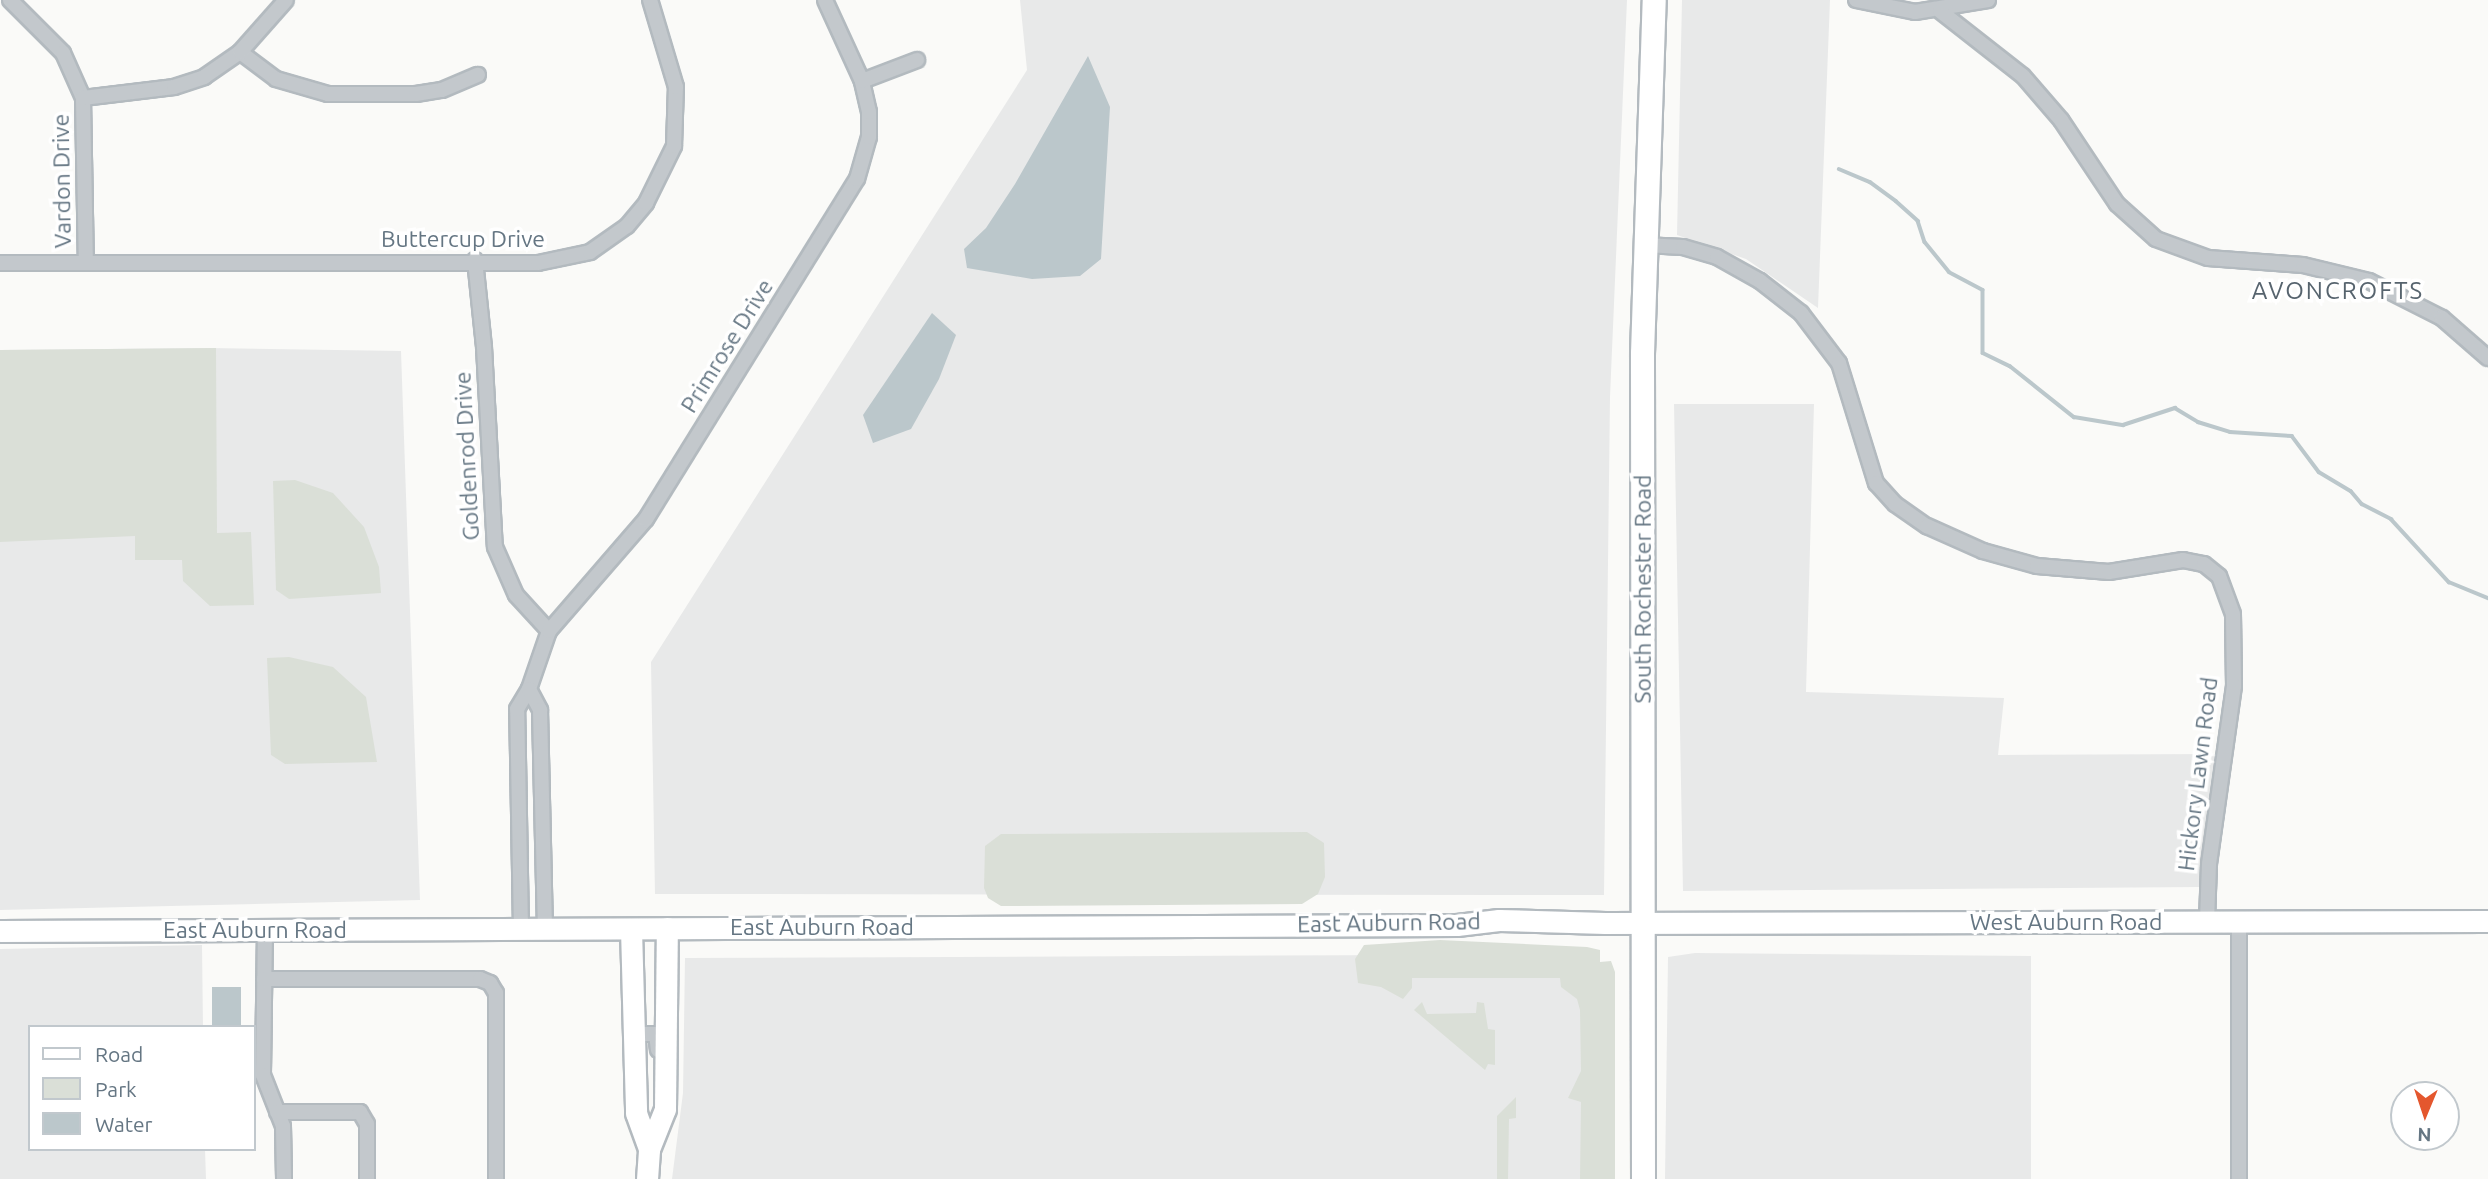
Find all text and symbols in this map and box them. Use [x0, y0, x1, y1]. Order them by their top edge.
street label: Vardon Drive [47, 114, 77, 248]
street label: Buttercup Drive [381, 225, 545, 253]
street label: Primrose Drive [675, 274, 779, 418]
district label: AVONCROFTS [2253, 277, 2423, 305]
street label: Goldenrod Drive [449, 371, 485, 541]
street label: South Rochester Road [1629, 474, 1657, 704]
street label: Hickory Lawn Road [2172, 675, 2224, 873]
street label: East Auburn Road [1297, 908, 1481, 938]
street label: West Auburn Road [1970, 908, 2162, 936]
street label: East Auburn Road [730, 913, 914, 941]
street label: East Auburn Road [163, 916, 347, 944]
legend [28, 1025, 256, 1151]
text: Road [95, 1042, 143, 1066]
text: Park [95, 1077, 137, 1101]
north arrow [2390, 1081, 2460, 1151]
text: Water [95, 1112, 153, 1136]
text: N [2417, 1124, 2432, 1146]

